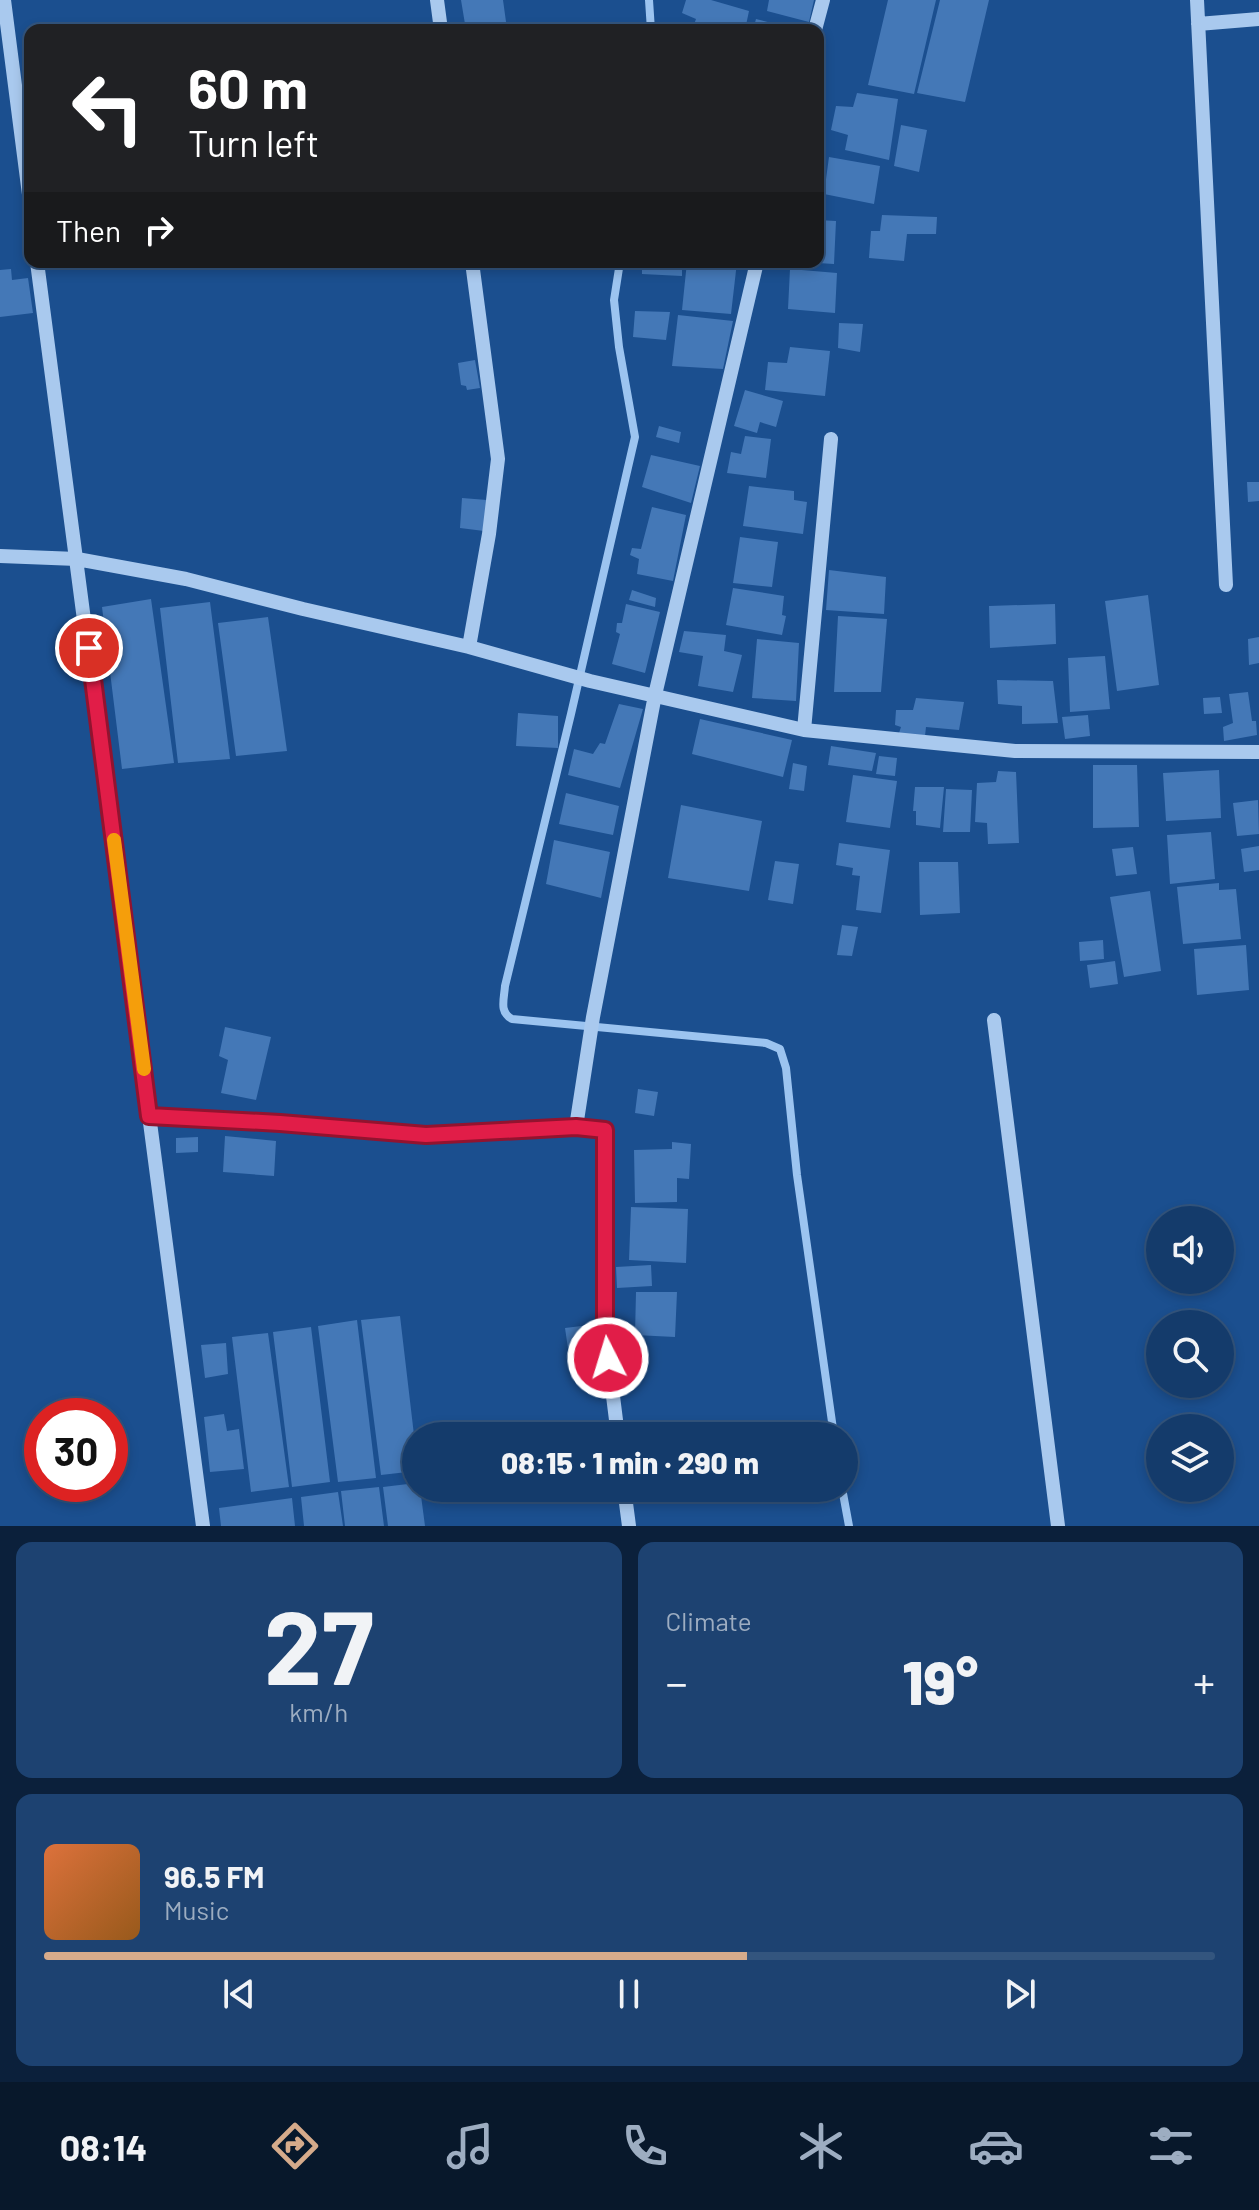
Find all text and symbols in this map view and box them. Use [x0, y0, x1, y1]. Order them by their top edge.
text: 60 m [188, 53, 308, 120]
icon: left [56, 56, 160, 160]
text: Turn left [188, 121, 319, 164]
icon: right [137, 208, 181, 252]
text: Then [56, 212, 121, 248]
pin [55, 614, 123, 682]
icon: arrive [67, 626, 111, 670]
map controls [1146, 1206, 1234, 1502]
button: sound [1146, 1206, 1234, 1294]
button: search [1146, 1310, 1234, 1398]
position arrow [566, 1316, 650, 1400]
speed limit sign: 30 [24, 1398, 128, 1502]
button: layers [1146, 1414, 1234, 1502]
text: 08:15 · 1 min · 290 m [501, 1444, 759, 1480]
text: 27 [264, 1581, 374, 1706]
text: Climate [666, 1605, 752, 1636]
text: 19° [902, 1645, 978, 1717]
text: − [666, 1655, 688, 1708]
text: + [1193, 1655, 1215, 1708]
text: km/h [289, 1696, 348, 1727]
text: 96.5 FM [164, 1858, 265, 1894]
text: Music [164, 1894, 229, 1925]
icon: previous [217, 1972, 261, 2016]
icon: pause [607, 1972, 651, 2016]
icon: next [998, 1972, 1042, 2016]
icon: directions [267, 2118, 323, 2174]
icon: music [442, 2118, 498, 2174]
icon: phone [617, 2118, 673, 2174]
icon: climate [793, 2118, 849, 2174]
icon: car [968, 2118, 1024, 2174]
icon: filters [1143, 2118, 1199, 2174]
text: 08:14 [60, 2125, 147, 2168]

